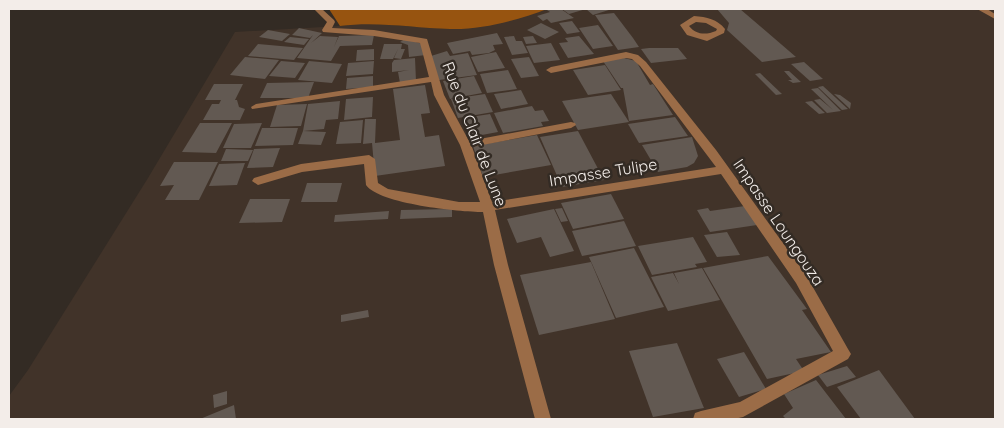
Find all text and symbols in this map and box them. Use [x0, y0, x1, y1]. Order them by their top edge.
street label: Rue du Clair de Lune [438, 59, 512, 209]
street label: Impasse Tulipe [548, 154, 658, 190]
street label: Impasse Loungouza [729, 155, 829, 289]

